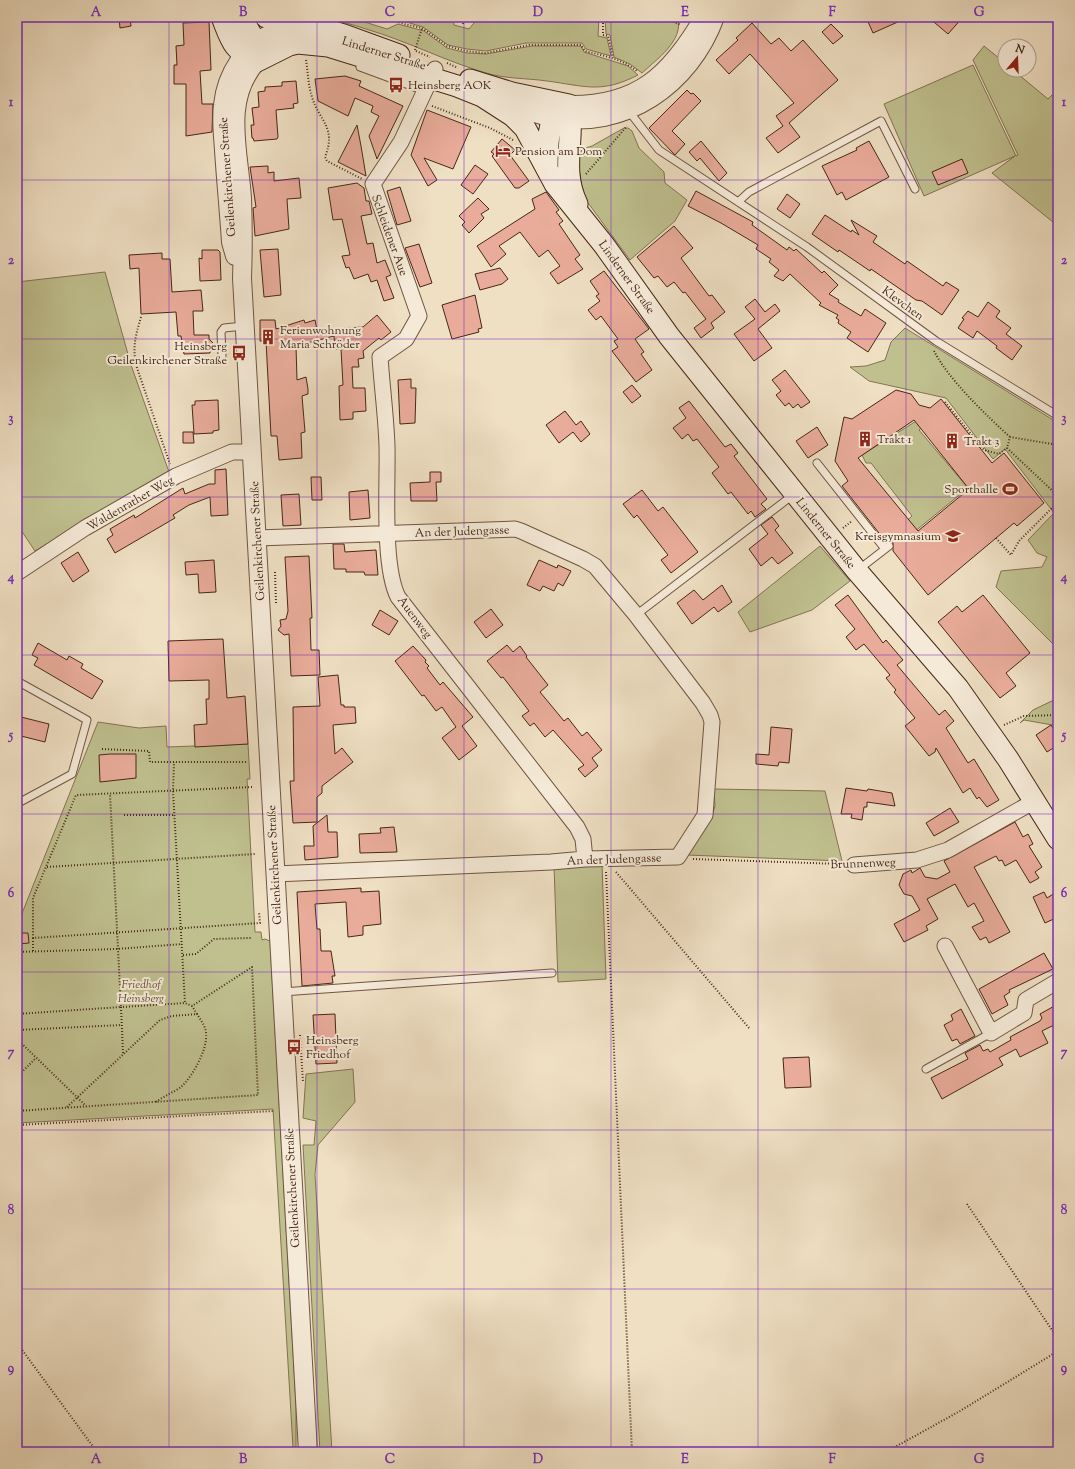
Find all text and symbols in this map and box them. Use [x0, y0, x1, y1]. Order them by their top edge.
text: A [91, 4, 102, 22]
text: B [239, 4, 248, 22]
text: C [385, 4, 395, 22]
text: D [533, 4, 543, 22]
text: E [681, 4, 689, 22]
text: F [828, 4, 836, 22]
text: G [974, 4, 985, 22]
street label: Linderner Straße [339, 33, 428, 75]
north arrow [997, 38, 1037, 78]
text: N [1012, 40, 1027, 59]
bus stop icon: Heinsberg AOK [387, 76, 405, 94]
place label: Heinsberg AOK [408, 77, 492, 95]
text: 1 [9, 94, 14, 112]
text: 1 [1062, 94, 1067, 112]
street label: Geilenkirchener Straße [215, 116, 241, 237]
hotel icon: Pension am Dom [494, 142, 512, 160]
place label: Pension am Dom [515, 143, 602, 161]
street label: Schleidener Aue [366, 192, 412, 279]
street label: Linderner Straße [593, 237, 659, 318]
text: 2 [8, 252, 15, 270]
text: 2 [1061, 252, 1068, 270]
street label: Klevchen [878, 282, 927, 325]
place label: Ferienwohnung Maria Schröder [280, 322, 361, 354]
building icon: Ferienwohnung Maria Schröder [259, 328, 277, 346]
place label: Heinsberg Geilenkirchener Straße [107, 338, 227, 370]
bus stop icon: Heinsberg Geilenkirchener Straße [230, 344, 248, 362]
text: 3 [8, 410, 14, 428]
text: 3 [1061, 410, 1067, 428]
building icon: Trakt 1 [856, 430, 874, 448]
place label: Trakt 1 [877, 431, 912, 449]
building icon: Trakt 3 [943, 432, 961, 450]
place label: Trakt 3 [964, 433, 999, 451]
street label: Waldenrather Weg [84, 472, 177, 536]
street label: Geilenkirchener Straße [246, 480, 270, 601]
sports icon: Sporthalle [1001, 480, 1019, 498]
place label: Sporthalle [944, 481, 998, 499]
street label: Linderner Straße [791, 494, 860, 573]
street label: An der Judengasse [414, 521, 510, 543]
school or university icon: Kreisgymnasium [944, 527, 962, 545]
place label: Kreisgymnasium [855, 528, 941, 546]
text: 4 [7, 569, 15, 587]
text: 4 [1060, 569, 1068, 587]
street label: Auenweg [392, 593, 436, 643]
text: 5 [8, 727, 14, 745]
text: 5 [1061, 727, 1067, 745]
street label: Geilenkirchener Straße [263, 804, 287, 925]
street label: An der Judengasse [566, 849, 662, 871]
street label: Brunnenweg [830, 854, 896, 874]
text: 6 [8, 885, 15, 903]
text: 6 [1061, 885, 1068, 903]
park label: Friedhof Heinsberg [118, 976, 164, 1008]
place label: Heinsberg Friedhof [306, 1032, 359, 1064]
bus stop icon: Heinsberg Friedhof [285, 1038, 303, 1056]
text: 7 [8, 1044, 15, 1062]
text: 7 [1061, 1044, 1068, 1062]
street label: Geilenkirchener Straße [281, 1127, 305, 1248]
text: 8 [8, 1202, 15, 1220]
text: 8 [1061, 1202, 1068, 1220]
text: 9 [8, 1360, 15, 1378]
text: 9 [1061, 1360, 1068, 1378]
text: A [91, 1451, 102, 1469]
text: B [239, 1451, 248, 1469]
text: C [385, 1451, 395, 1469]
text: D [533, 1451, 543, 1469]
text: E [681, 1451, 689, 1469]
text: F [828, 1451, 836, 1469]
text: G [974, 1451, 985, 1469]

